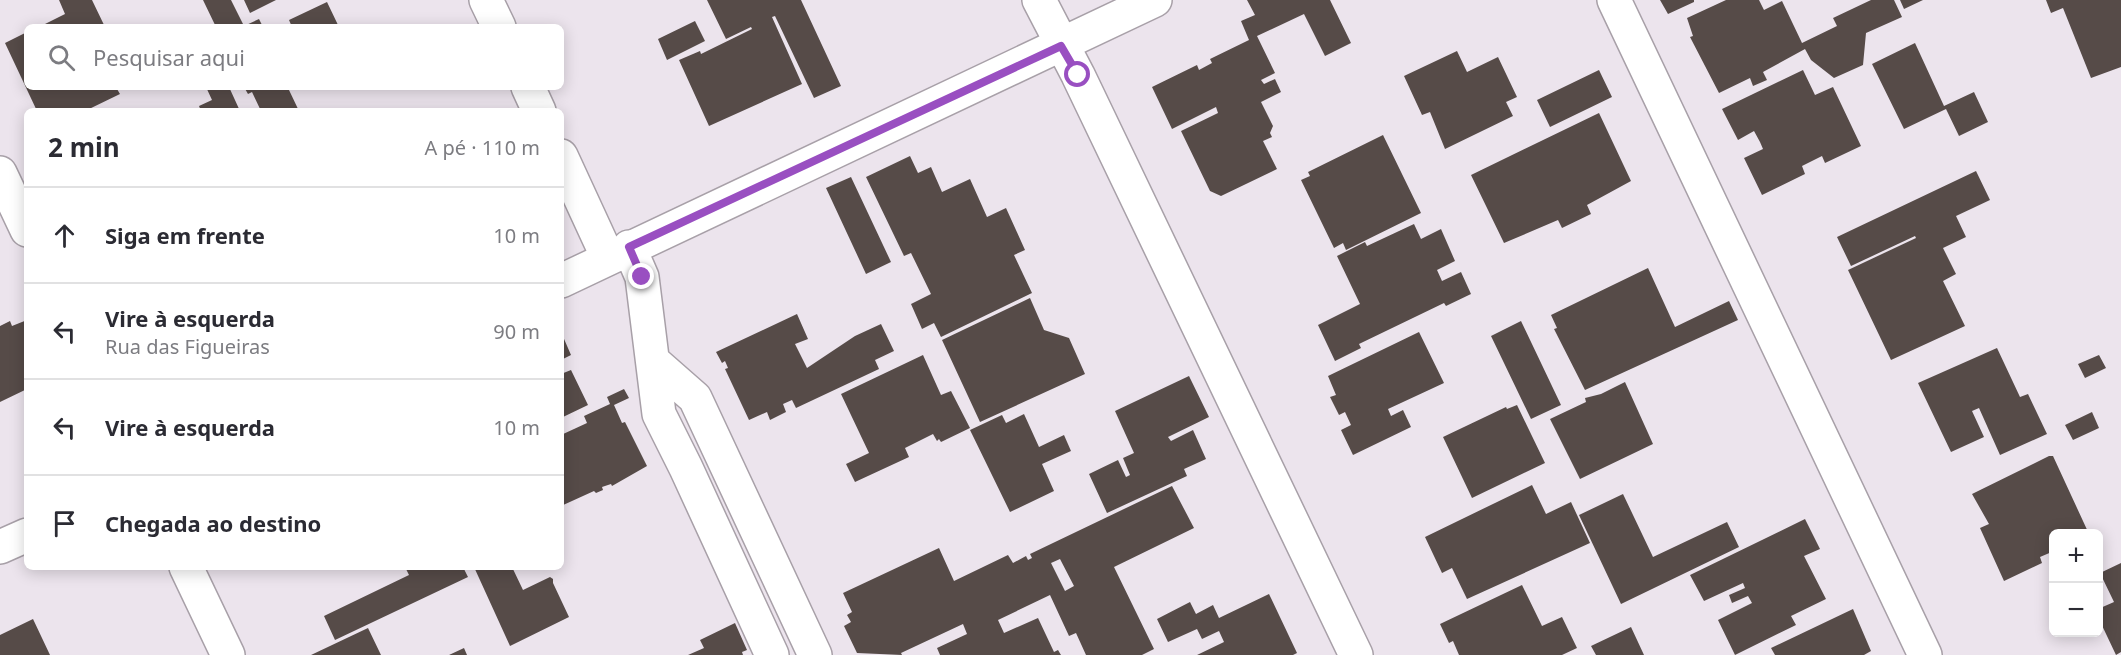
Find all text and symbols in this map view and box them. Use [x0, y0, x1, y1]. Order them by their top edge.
search box [24, 24, 564, 90]
icon: search [45, 41, 78, 74]
text: Pesquisar aqui [93, 42, 245, 72]
route start [1064, 61, 1090, 87]
text: 2 min [48, 129, 120, 165]
text: A pé · 110 m [424, 134, 540, 161]
icon: ahead [48, 219, 81, 252]
text: Siga em frente [105, 220, 265, 250]
text: 10 m [493, 222, 540, 249]
route end [628, 263, 654, 289]
text: Vire à esquerda [105, 303, 275, 333]
icon: left [48, 315, 81, 348]
text: 90 m [493, 318, 540, 345]
text: Rua das Figueiras [105, 333, 270, 360]
icon: left [48, 411, 81, 444]
text: Vire à esquerda [105, 412, 275, 442]
text: 10 m [493, 414, 540, 441]
icon: arrive [48, 507, 81, 540]
text: Chegada ao destino [105, 508, 321, 538]
map controls [2049, 529, 2103, 637]
button: + [2049, 529, 2103, 583]
button: − [2049, 583, 2103, 637]

